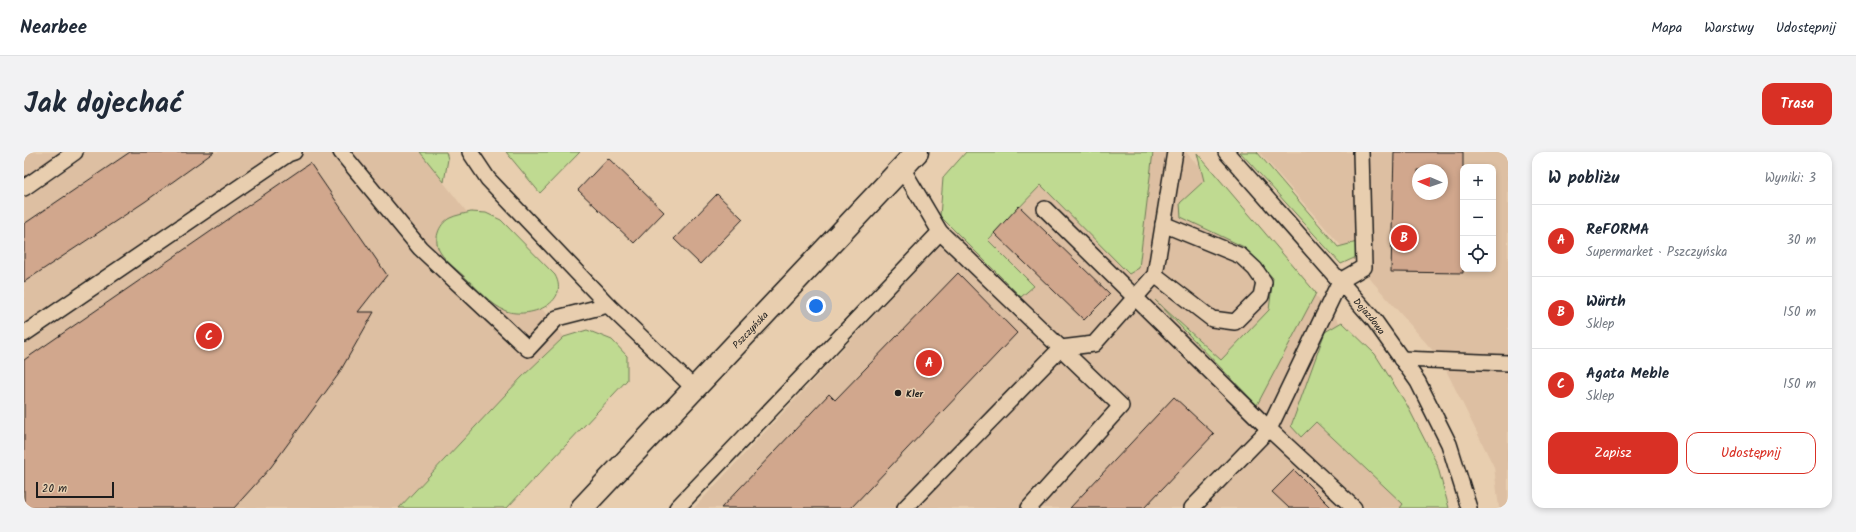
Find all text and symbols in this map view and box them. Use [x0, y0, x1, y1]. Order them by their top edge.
text: Nearbee [20, 13, 87, 43]
text: Mapa [1651, 17, 1682, 39]
text: Warstwy [1704, 17, 1754, 39]
text: Udostępnij [1776, 17, 1836, 39]
text: Jak dojechać [24, 82, 183, 127]
button: Trasa [1762, 83, 1832, 125]
north arrow [1412, 164, 1448, 200]
map controls [1460, 164, 1496, 272]
button: + [1460, 164, 1496, 200]
text: W pobliżu [1548, 165, 1619, 192]
text: Wyniki: 3 [1765, 168, 1816, 189]
button: − [1460, 200, 1496, 236]
text: ReFORMA [1586, 218, 1650, 242]
pin: B [1391, 223, 1417, 253]
text: A [1557, 230, 1565, 251]
text: 30 m [1787, 230, 1816, 251]
button: locate [1460, 236, 1496, 272]
text: Supermarket · Pszczyńska [1586, 242, 1727, 263]
text: Würth [1586, 290, 1626, 314]
street label: Dojazdowa [1349, 295, 1389, 338]
your location [806, 296, 826, 316]
text: B [1557, 302, 1565, 323]
text: 150 m [1783, 302, 1816, 323]
street label: Pszczyńska [729, 308, 773, 353]
text: Sklep [1586, 314, 1614, 335]
pin: C [196, 321, 222, 351]
pin: A [916, 348, 942, 378]
text: Agata Meble [1586, 362, 1669, 386]
text: C [1557, 374, 1565, 395]
text: 150 m [1783, 374, 1816, 395]
place label: Kler [906, 386, 924, 402]
text: Sklep [1586, 386, 1614, 407]
marker: Kler [893, 388, 903, 398]
button: Zapisz [1548, 432, 1678, 474]
button: Udostępnij [1686, 432, 1816, 474]
scale bar [36, 480, 114, 499]
text: 20 m [42, 480, 67, 498]

